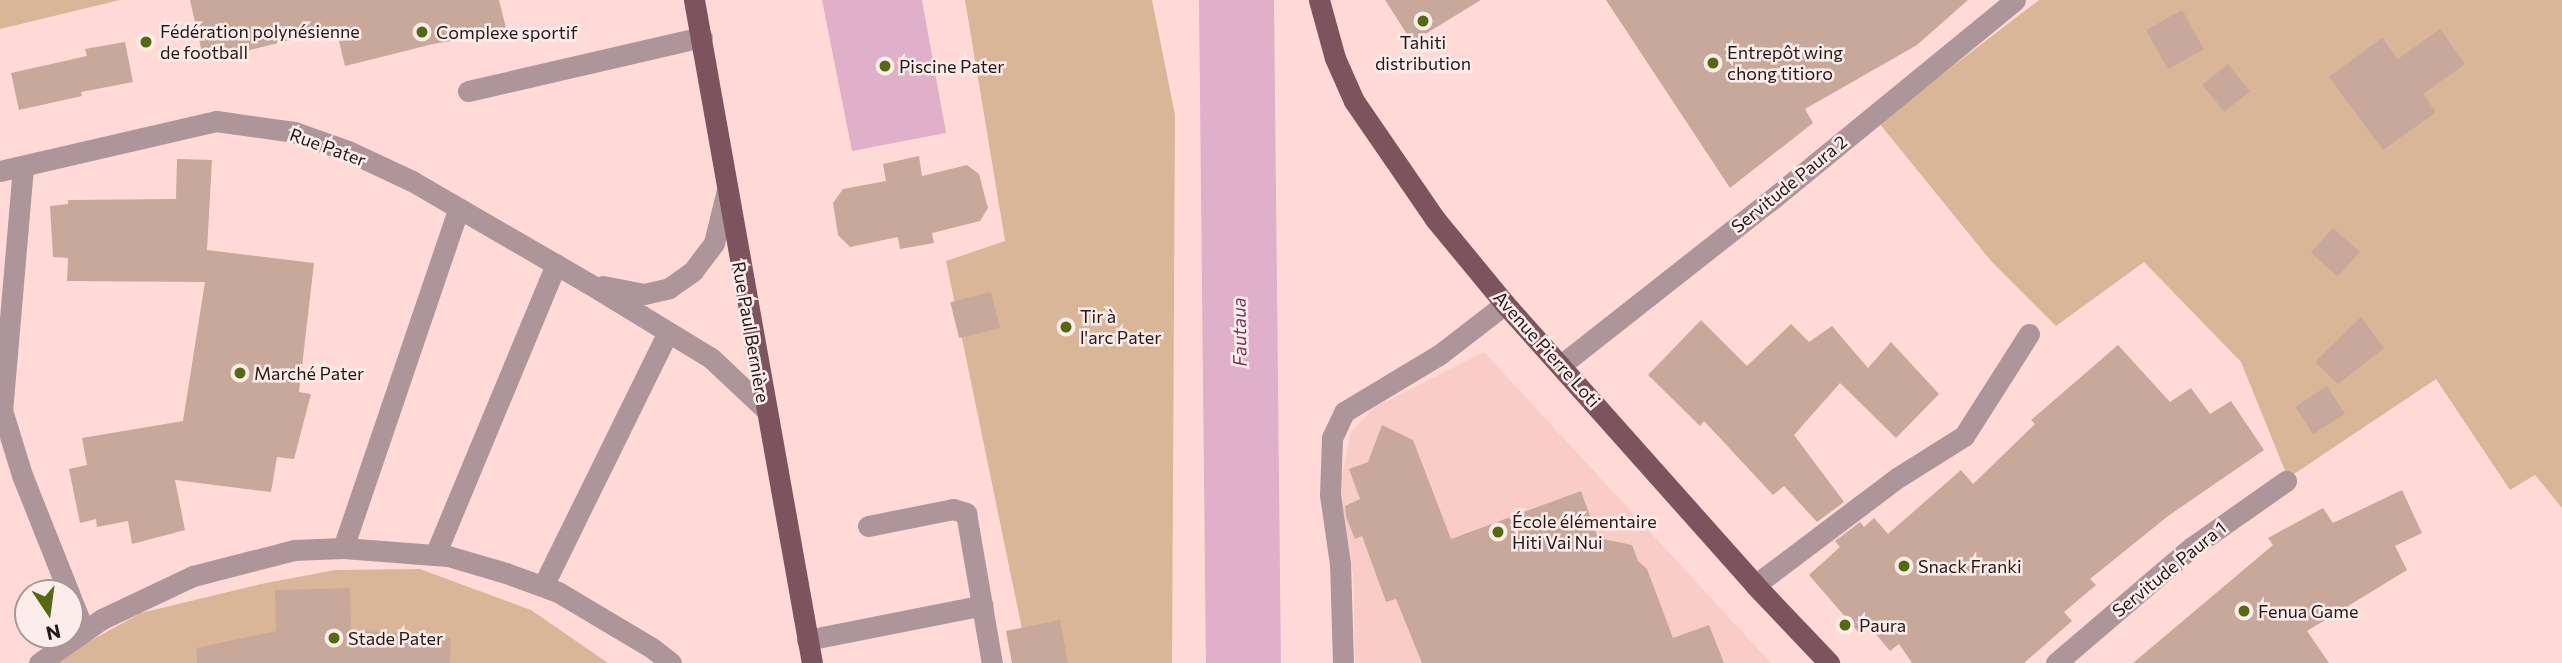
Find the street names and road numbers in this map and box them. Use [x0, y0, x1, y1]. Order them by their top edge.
street label: Rue Pater [287, 123, 369, 171]
street label: Servitude Paura 2 [1727, 131, 1851, 237]
street label: Rue Paul Bernière [728, 260, 774, 404]
street label: Avenue Pierre Loti [1489, 286, 1605, 412]
street label: Servitude Paura 1 [2108, 516, 2230, 622]

